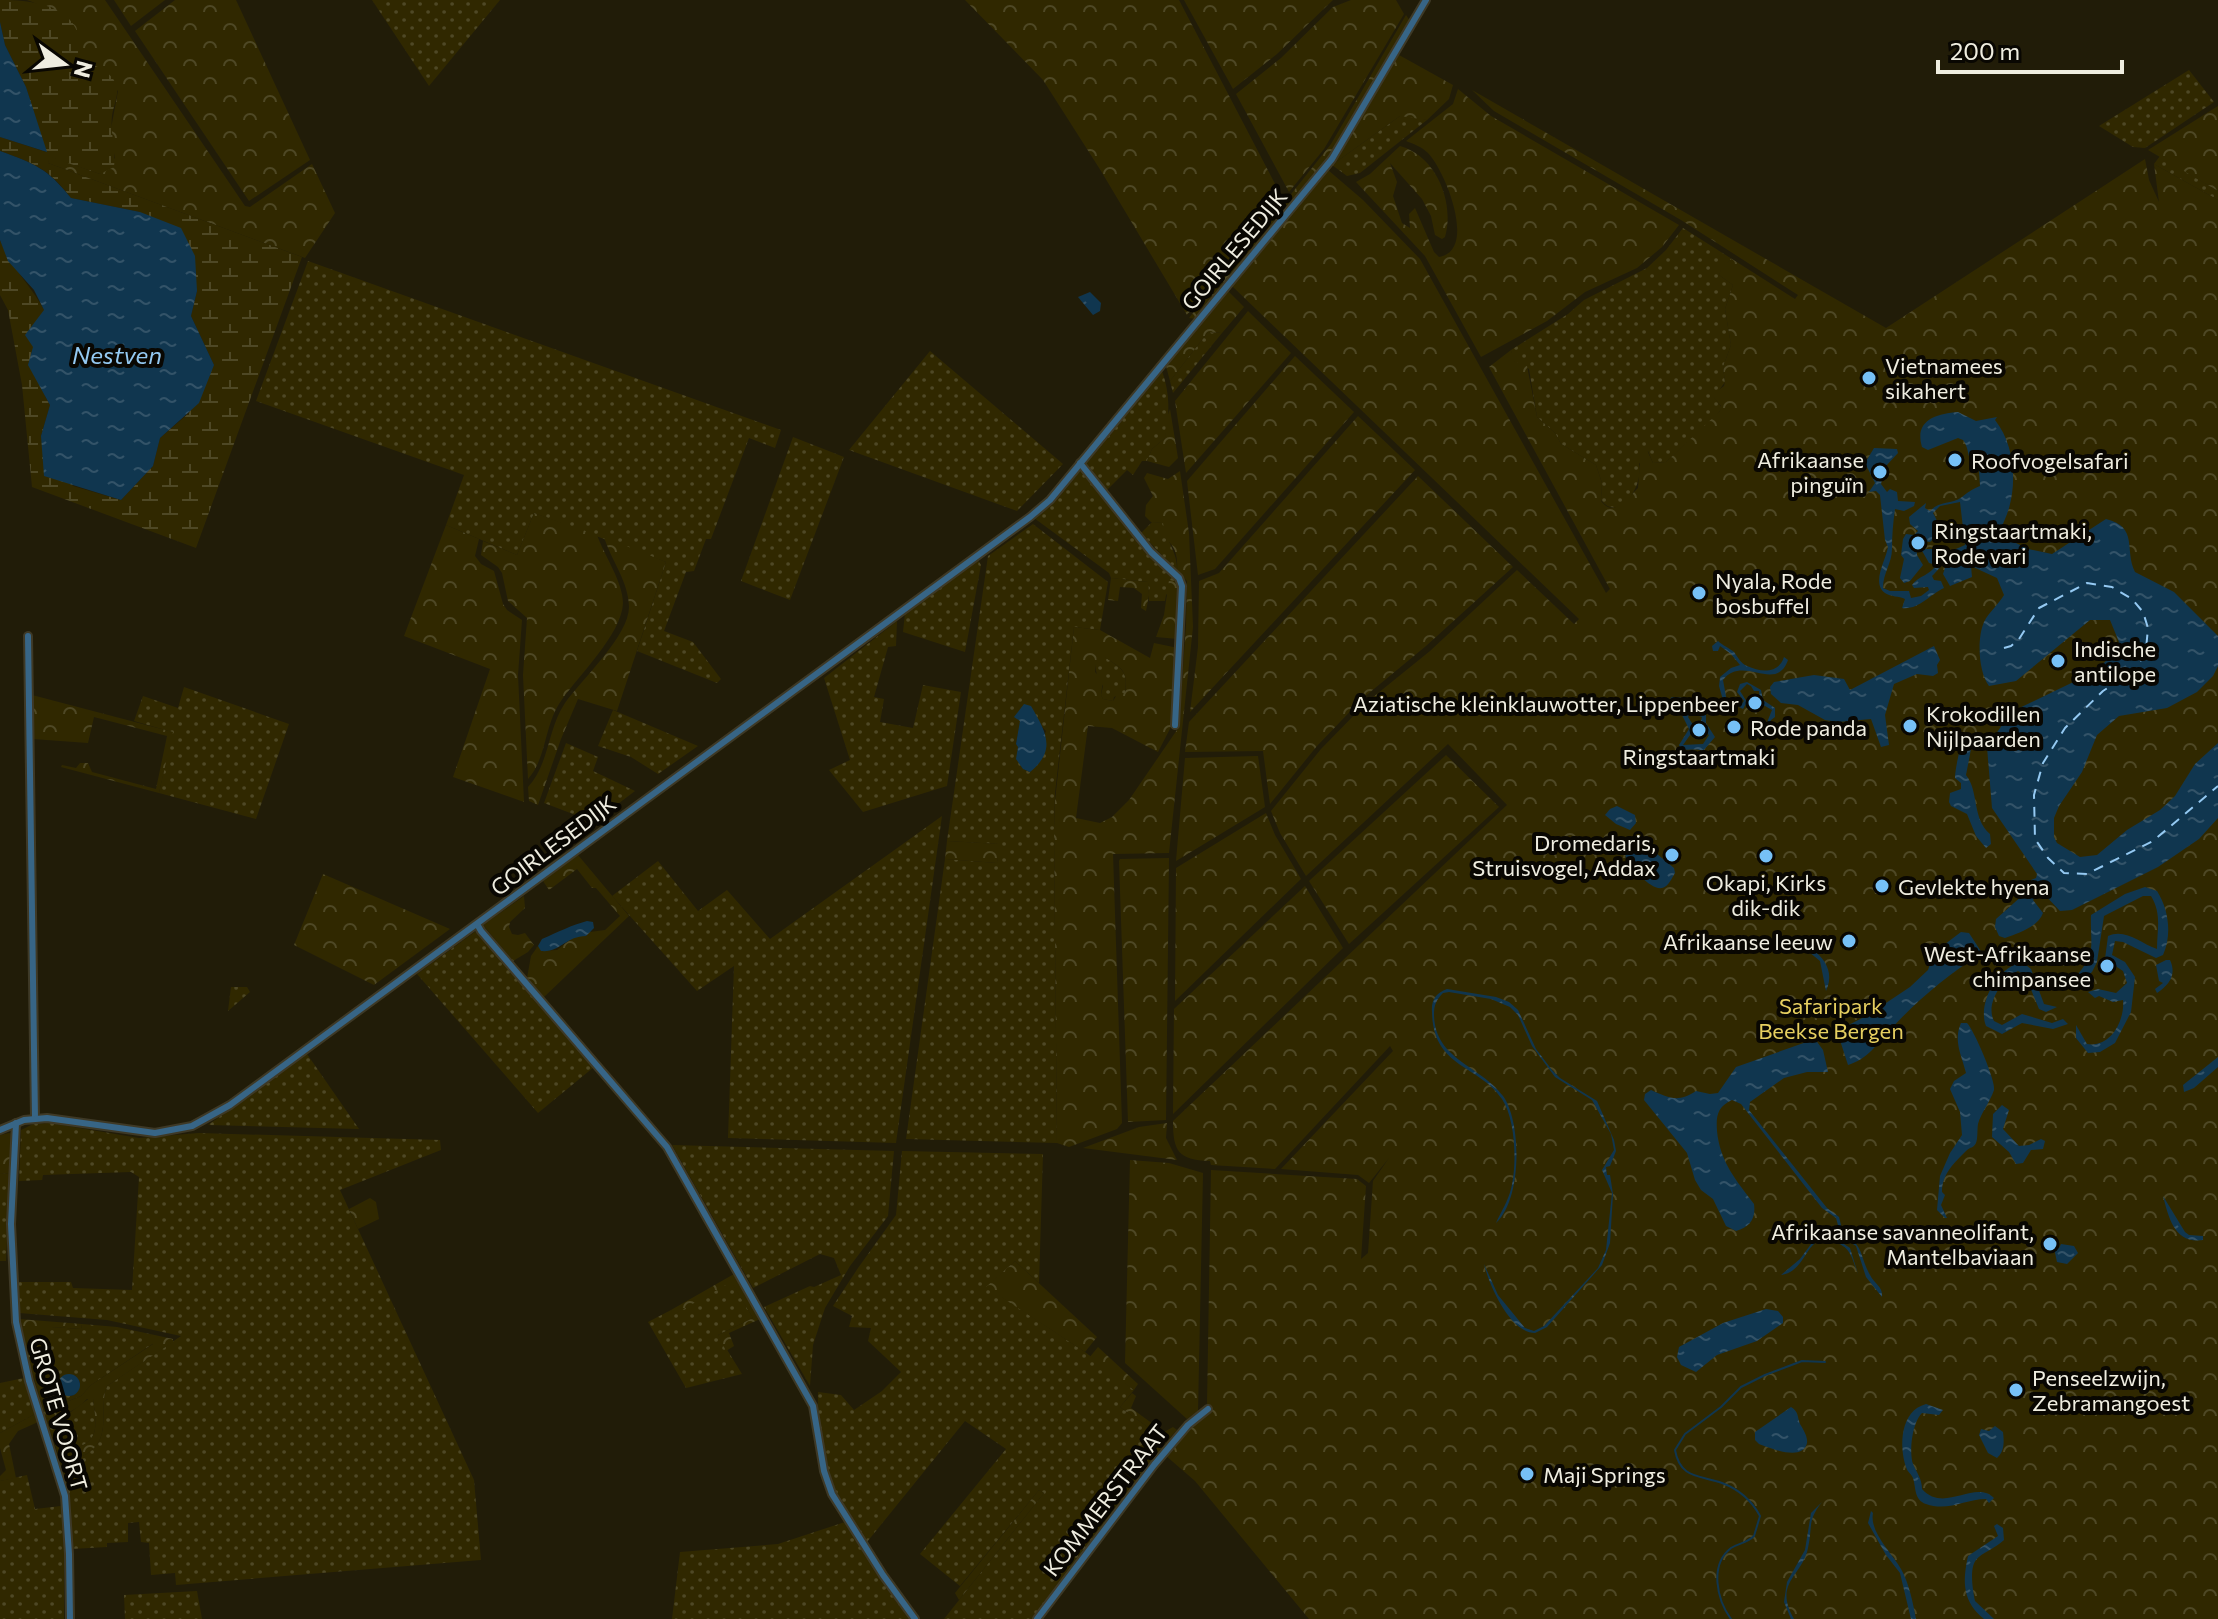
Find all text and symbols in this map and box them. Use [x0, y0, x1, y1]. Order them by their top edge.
north arrow [24, 24, 104, 104]
scale bar [1938, 24, 2122, 74]
text: 200 m [1950, 36, 2020, 65]
text: N [69, 58, 99, 81]
street label: GOIRLESEDIJK [1175, 183, 1293, 315]
water label: Nestven [72, 340, 162, 369]
place label: Vietnamees sikahert [1885, 352, 2003, 404]
marker: Vietnamees sikahert [1860, 369, 1878, 387]
place label: Afrikaanse pinguïn [1757, 446, 1864, 498]
place label: Roofvogelsafari [1971, 447, 2129, 474]
marker: Roofvogelsafari [1946, 451, 1964, 469]
marker: Afrikaanse pinguïn [1871, 463, 1889, 481]
place label: Ringstaartmaki, Rode vari [1934, 517, 2092, 569]
marker: Ringstaartmaki, Rode vari [1909, 534, 1927, 552]
place label: Nyala, Rode bosbuffel [1715, 567, 1832, 619]
marker: Nyala, Rode bosbuffel [1690, 584, 1708, 602]
place label: Indische antilope [2074, 635, 2156, 687]
marker: Indische antilope [2049, 652, 2067, 670]
place label: Aziatische kleinklauwotter, Lippenbeer [1353, 690, 1739, 717]
marker: Aziatische kleinklauwotter, Lippenbeer [1746, 694, 1764, 712]
place label: Krokodillen Nijlpaarden [1926, 700, 2041, 752]
place label: Rode panda [1750, 714, 1867, 741]
marker: Krokodillen Nijlpaarden [1901, 717, 1919, 735]
marker: Rode panda [1725, 718, 1743, 736]
marker: Ringstaartmaki [1690, 721, 1708, 739]
place label: Ringstaartmaki [1623, 743, 1776, 770]
street label: GOIRLESEDIJK [485, 789, 621, 901]
place label: Dromedaris, Struisvogel, Addax [1472, 829, 1656, 881]
marker: Dromedaris, Struisvogel, Addax [1663, 846, 1681, 864]
marker: Okapi, Kirks dik-dik [1757, 847, 1775, 865]
place label: Okapi, Kirks dik-dik [1706, 869, 1826, 921]
place label: Gevlekte hyena [1898, 873, 2050, 900]
marker: Gevlekte hyena [1873, 877, 1891, 895]
place label: Afrikaanse leeuw [1663, 928, 1833, 955]
marker: Afrikaanse leeuw [1840, 932, 1858, 950]
place label: West-Afrikaanse chimpansee [1924, 940, 2091, 992]
marker: West-Afrikaanse chimpansee [2098, 957, 2116, 975]
park label: Safaripark Beekse Bergen [1758, 992, 1904, 1044]
place label: Afrikaanse savanneolifant, Mantelbaviaan [1771, 1218, 2034, 1270]
marker: Afrikaanse savanneolifant, Mantelbaviaan [2041, 1235, 2059, 1253]
street label: GROTE VOORT [24, 1334, 94, 1494]
place label: Penseelzwijn, Zebramangoest [2032, 1364, 2190, 1416]
marker: Penseelzwijn, Zebramangoest [2007, 1381, 2025, 1399]
street label: KOMMERSTRAAT [1037, 1419, 1173, 1581]
place label: Maji Springs [1543, 1461, 1666, 1488]
marker: Maji Springs [1518, 1465, 1536, 1483]

